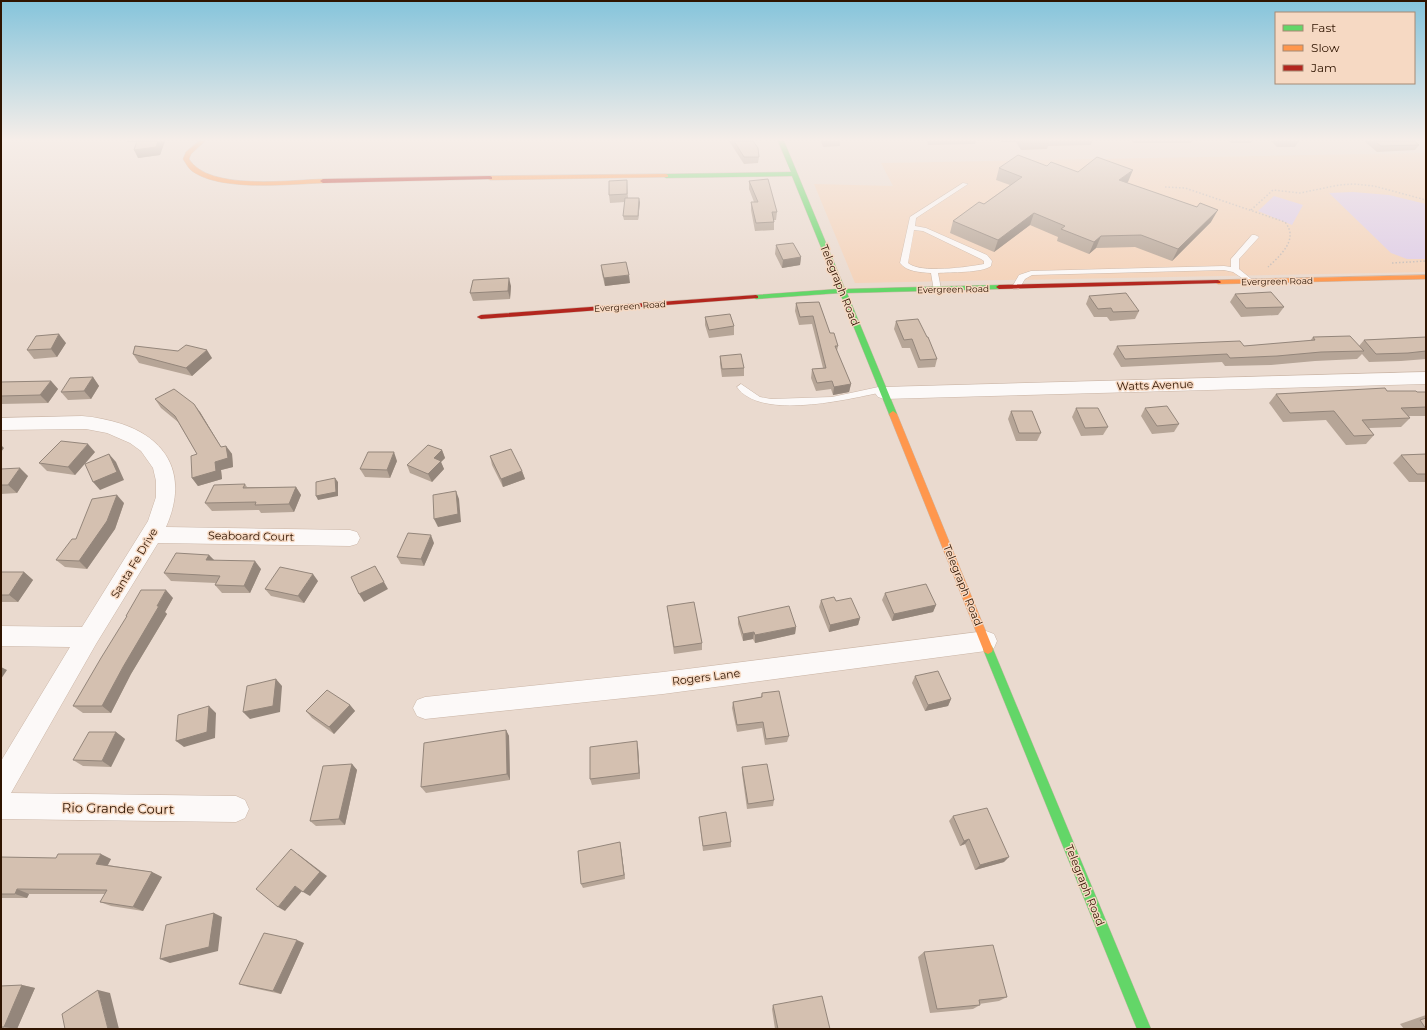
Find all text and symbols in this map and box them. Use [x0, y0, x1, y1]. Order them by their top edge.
legend [1275, 12, 1415, 84]
text: Fast [1311, 20, 1336, 35]
text: Slow [1311, 40, 1340, 55]
text: Jam [1310, 60, 1337, 75]
street label: Telegraph Road [817, 242, 863, 328]
street label: Evergreen Road [1241, 275, 1313, 287]
street label: Evergreen Road [917, 283, 989, 295]
street label: Evergreen Road [594, 298, 666, 314]
street label: Watts Avenue [1116, 377, 1194, 393]
street label: Santa Fe Drive [108, 525, 161, 601]
street label: Seaboard Court [208, 528, 295, 544]
street label: Telegraph Road [940, 542, 986, 628]
street label: Rogers Lane [671, 666, 741, 688]
street label: Rio Grande Court [62, 799, 174, 817]
street label: Telegraph Road [1062, 842, 1108, 928]

